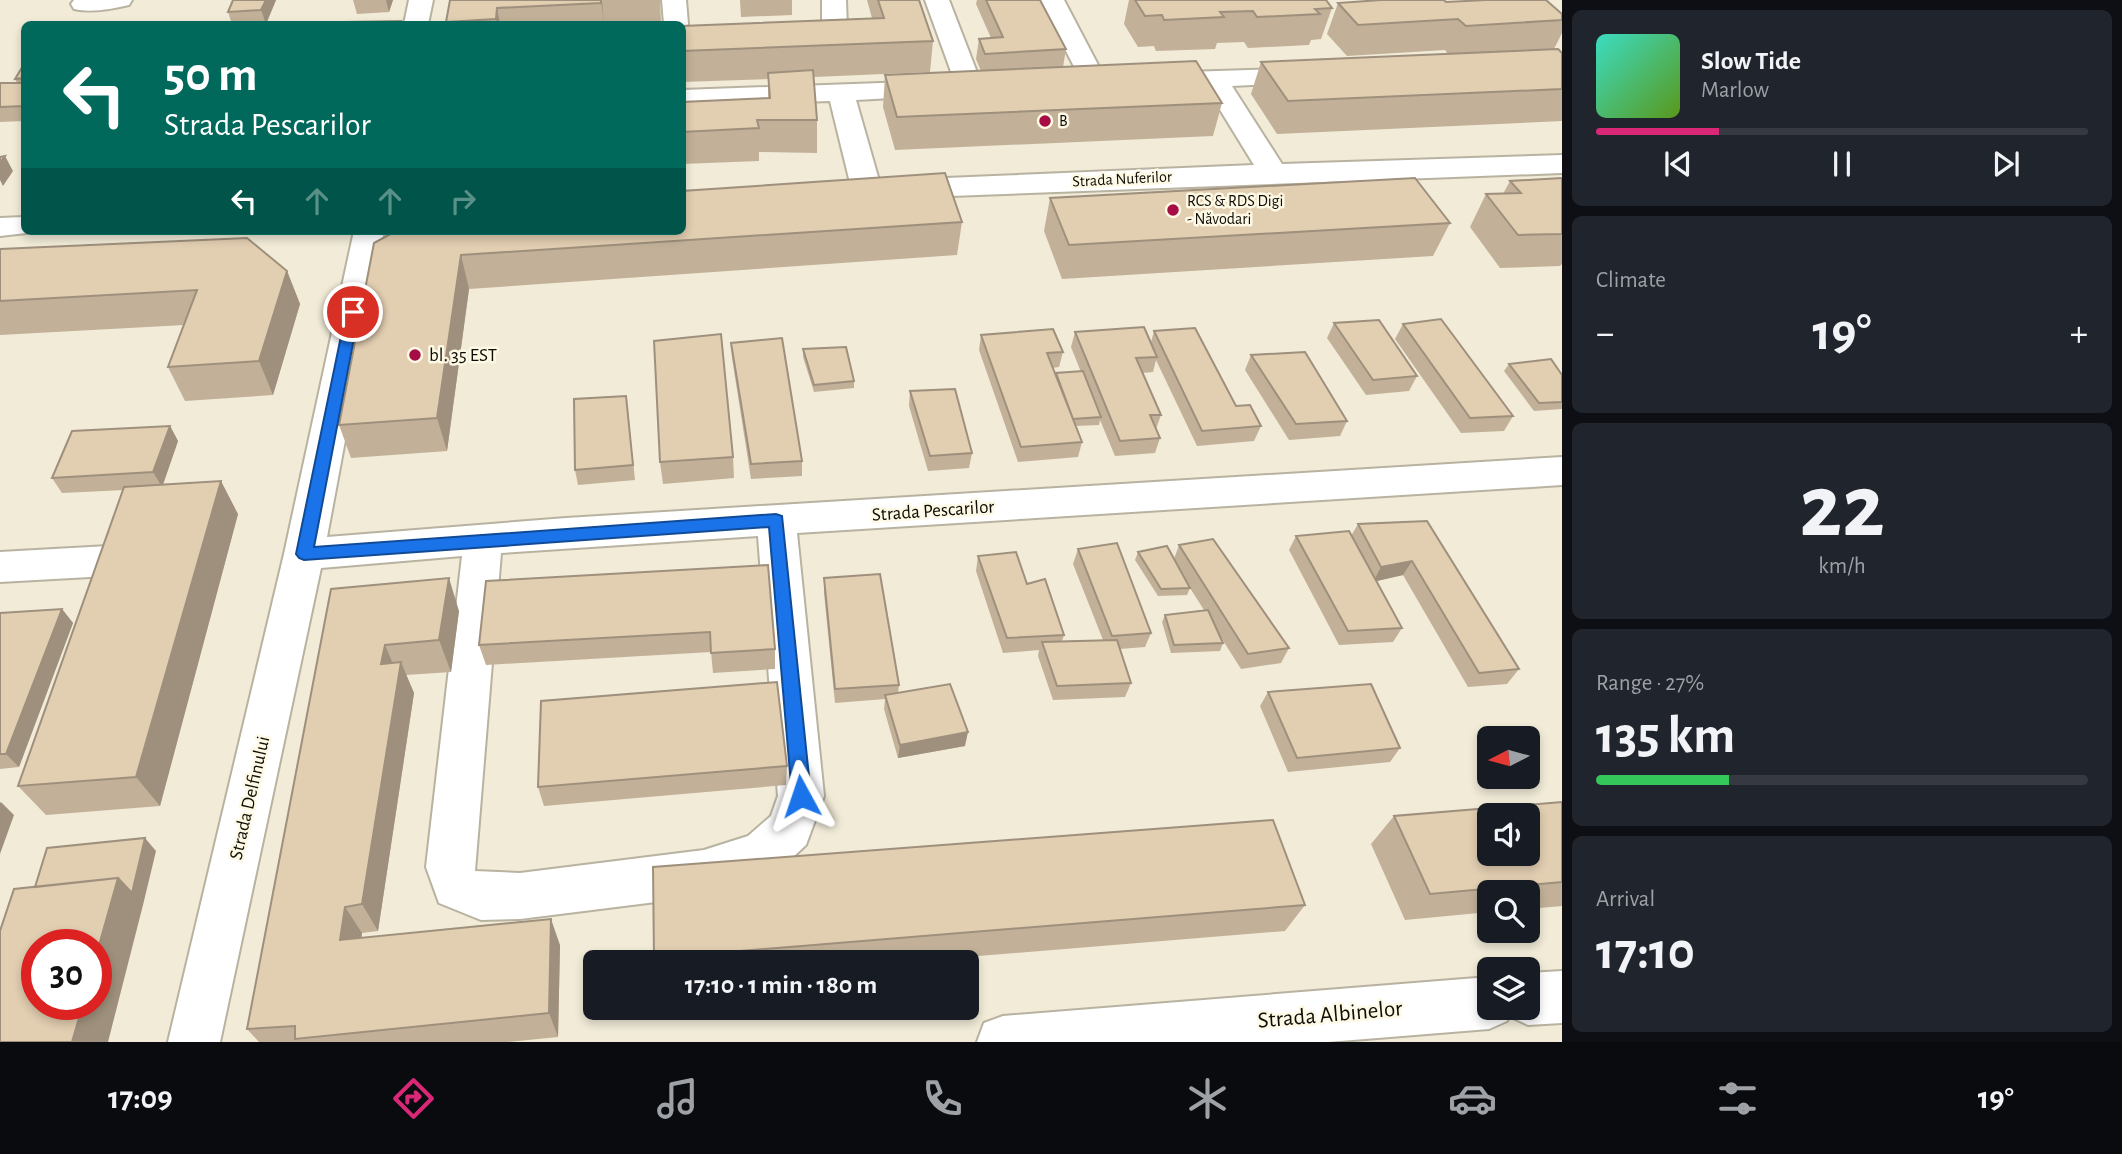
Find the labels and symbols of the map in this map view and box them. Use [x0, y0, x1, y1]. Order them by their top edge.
marker: B [1037, 113, 1053, 129]
place label: B [1059, 113, 1068, 129]
street label: Strada Nuferilor [1072, 168, 1173, 190]
place label: RCS & RDS Digi - Năvodari [1187, 193, 1283, 227]
marker: RCS & RDS Digi - Năvodari [1165, 202, 1181, 218]
pin [323, 282, 383, 342]
place label: bl. 35 EST [429, 346, 497, 365]
marker: bl. 35 EST [407, 347, 423, 363]
street label: Strada Pescarilor [871, 497, 995, 525]
north arrow [1477, 726, 1540, 789]
street label: Strada Delfinului [227, 734, 273, 862]
position arrow [764, 759, 838, 833]
speed limit sign: 30 [21, 929, 112, 1020]
street label: Strada Albinelor [1257, 997, 1404, 1033]

